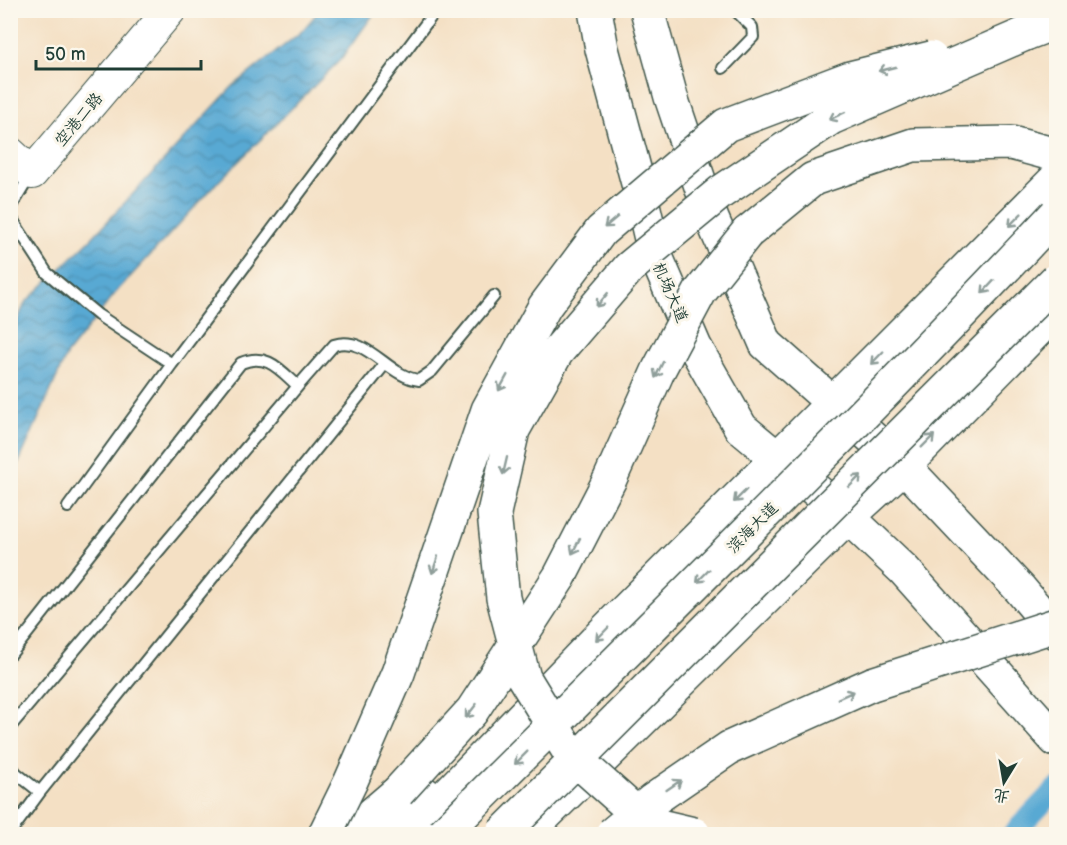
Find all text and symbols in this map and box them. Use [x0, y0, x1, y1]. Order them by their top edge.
scale bar [36, 33, 201, 71]
text: 50 m [45, 44, 86, 65]
one-way arrow [878, 63, 897, 75]
street label: 空港二路 [51, 89, 107, 151]
one-way arrow [828, 110, 846, 122]
one-way arrow [1008, 212, 1022, 227]
one-way arrow [604, 215, 619, 229]
street label: 机场大道 [648, 260, 691, 326]
one-way arrow [981, 279, 995, 294]
one-way arrow [595, 292, 608, 308]
one-way arrow [870, 350, 884, 365]
one-way arrow [652, 360, 664, 378]
one-way arrow [497, 373, 508, 391]
one-way arrow [921, 434, 936, 449]
one-way arrow [499, 456, 510, 475]
one-way arrow [847, 473, 862, 488]
one-way arrow [732, 489, 747, 504]
street label: 滨海大道 [724, 499, 782, 557]
one-way arrow [569, 537, 581, 555]
one-way arrow [429, 555, 440, 574]
one-way arrow [696, 568, 711, 583]
one-way arrow [595, 627, 610, 642]
one-way arrow [837, 689, 855, 701]
one-way arrow [465, 702, 477, 718]
one-way arrow [513, 750, 528, 765]
north arrow [974, 752, 1034, 812]
one-way arrow [666, 779, 683, 792]
text: 北 [992, 784, 1011, 806]

